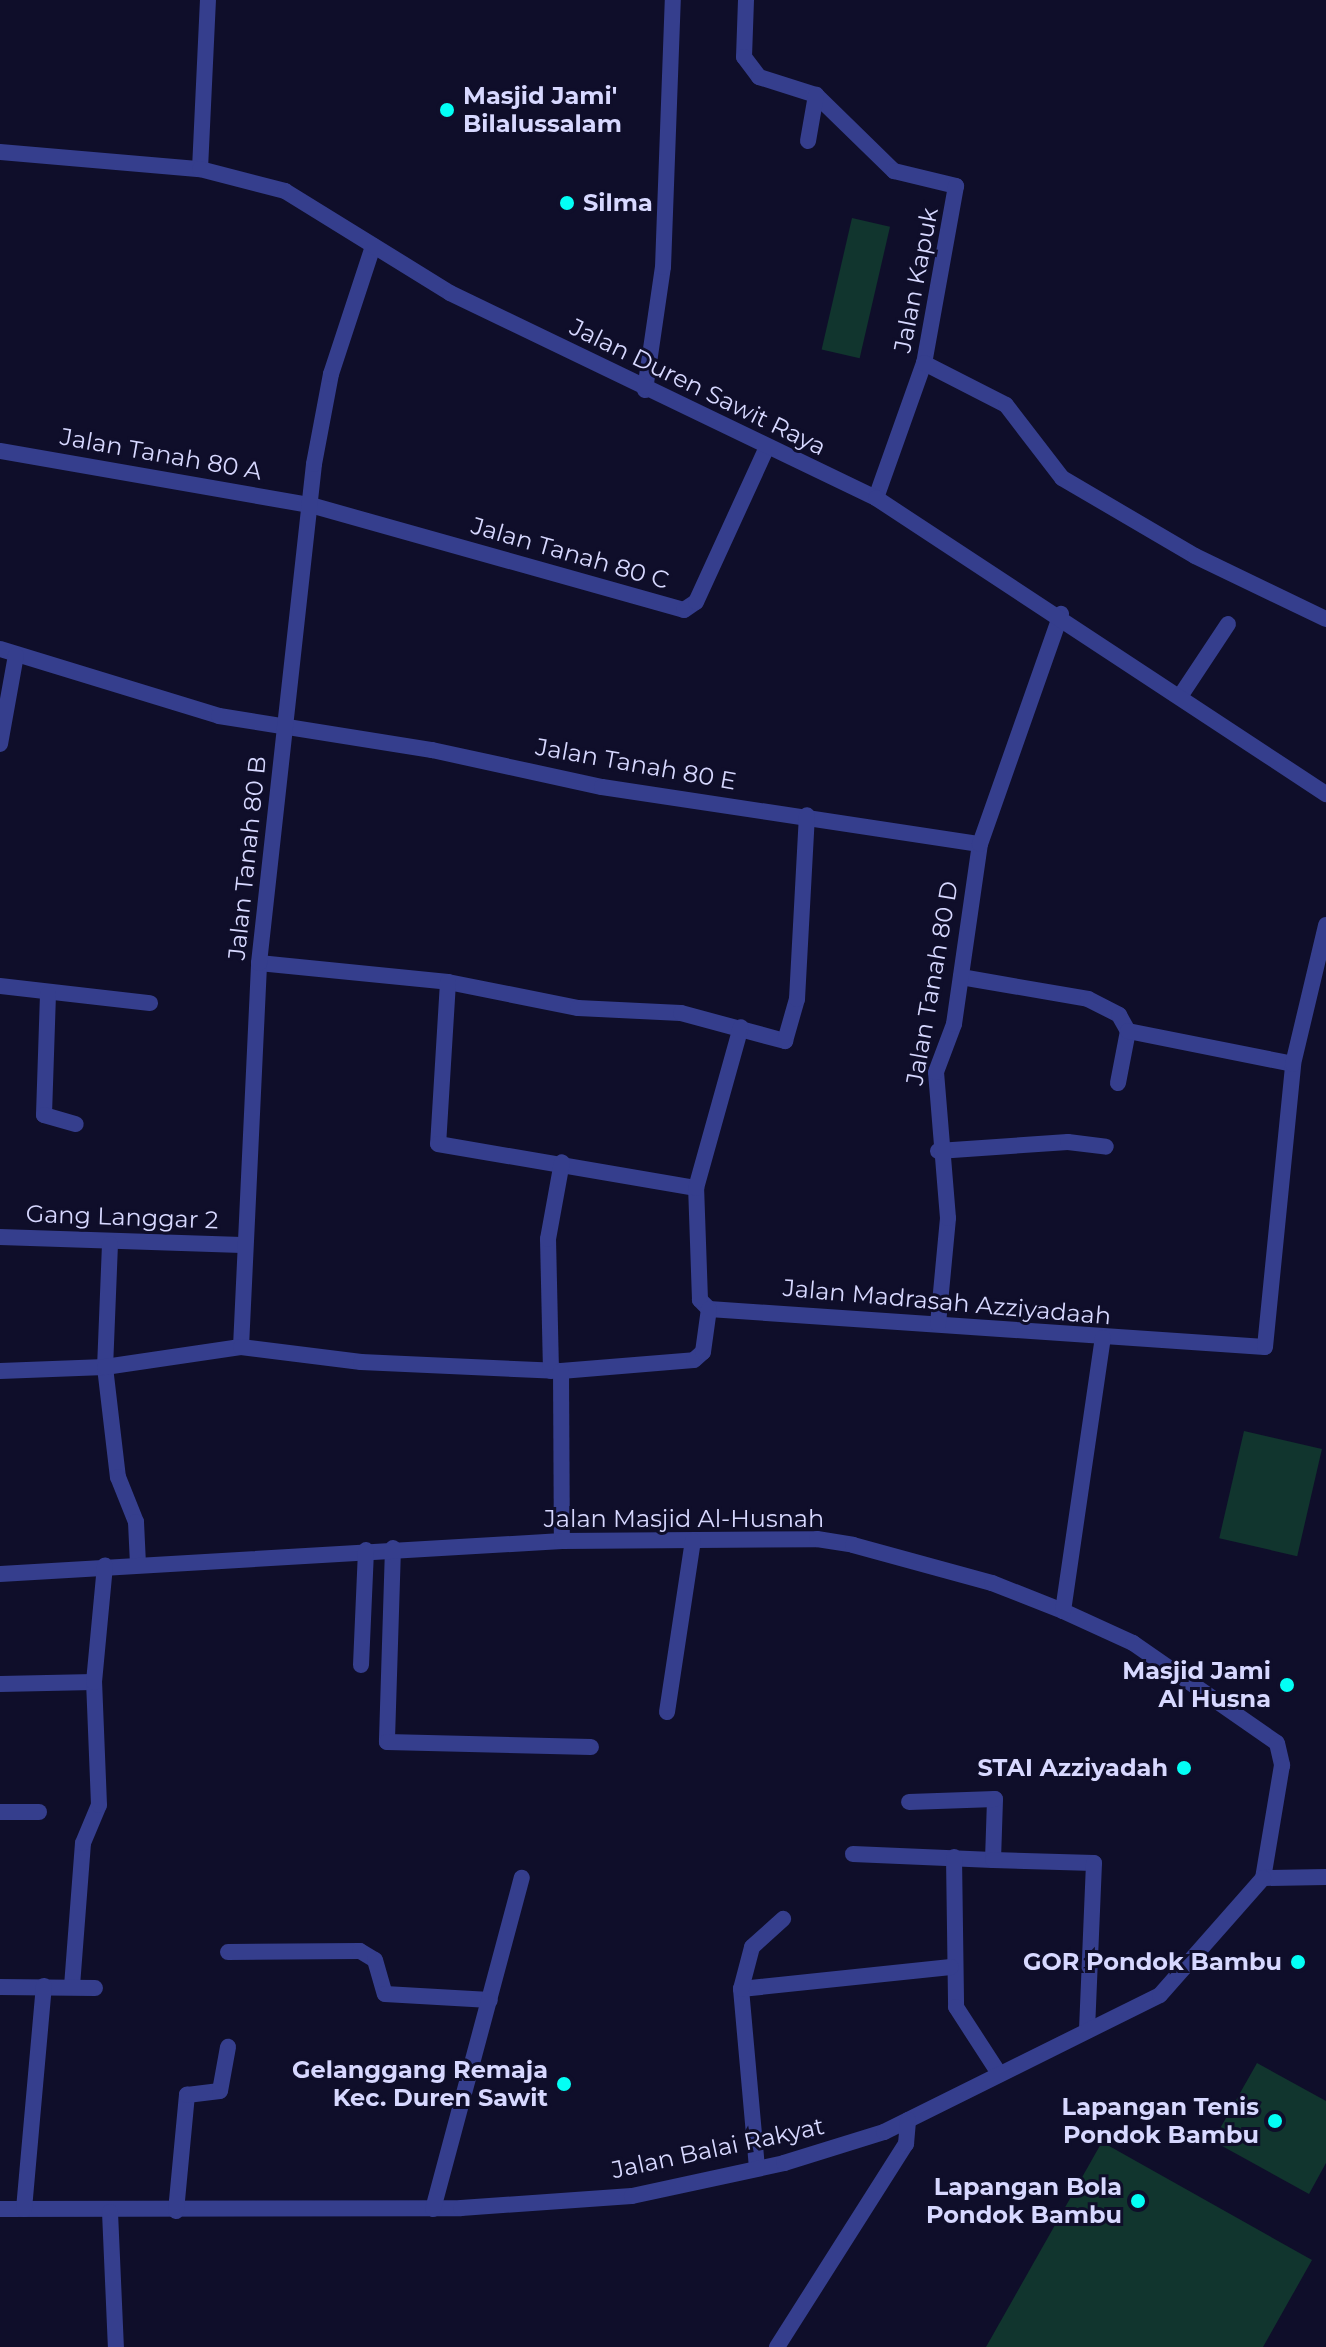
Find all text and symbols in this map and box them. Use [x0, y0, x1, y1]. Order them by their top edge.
place label: Masjid Jami' Bilalussalam [463, 82, 622, 138]
marker: Masjid Jami' Bilalussalam [438, 101, 456, 119]
place label: Silma [583, 189, 653, 217]
marker: Silma [558, 194, 576, 212]
street label: Jalan Kapuk [888, 205, 944, 355]
street label: Jalan Duren Sawit Raya [565, 312, 831, 462]
street label: Jalan Tanah 80 A [58, 422, 264, 486]
street label: Jalan Tanah 80 C [468, 511, 672, 595]
street label: Jalan Tanah 80 E [534, 732, 738, 796]
street label: Jalan Tanah 80 B [222, 755, 272, 961]
street label: Jalan Tanah 80 D [900, 879, 964, 1087]
street label: Gang Langgar 2 [25, 1199, 219, 1235]
street label: Jalan Madrasah Azziyadaah [782, 1273, 1112, 1331]
street label: Jalan Masjid Al-Husnah [544, 1505, 824, 1533]
place label: Masjid Jami Al Husna [1122, 1657, 1271, 1713]
marker: Masjid Jami Al Husna [1278, 1676, 1296, 1694]
place label: STAI Azziyadah [978, 1754, 1168, 1782]
marker: STAI Azziyadah [1175, 1759, 1193, 1777]
place label: GOR Pondok Bambu [1023, 1948, 1282, 1976]
marker: GOR Pondok Bambu [1289, 1953, 1307, 1971]
place label: Gelanggang Remaja Kec. Duren Sawit [292, 2056, 548, 2112]
marker: Gelanggang Remaja Kec. Duren Sawit [555, 2075, 573, 2093]
place label: Lapangan Tenis Pondok Bambu [1062, 2093, 1259, 2149]
street label: Jalan Balai Rakyat [609, 2111, 827, 2185]
marker: Lapangan Tenis Pondok Bambu [1266, 2112, 1284, 2130]
place label: Lapangan Bola Pondok Bambu [926, 2173, 1122, 2229]
marker: Lapangan Bola Pondok Bambu [1129, 2192, 1147, 2210]

